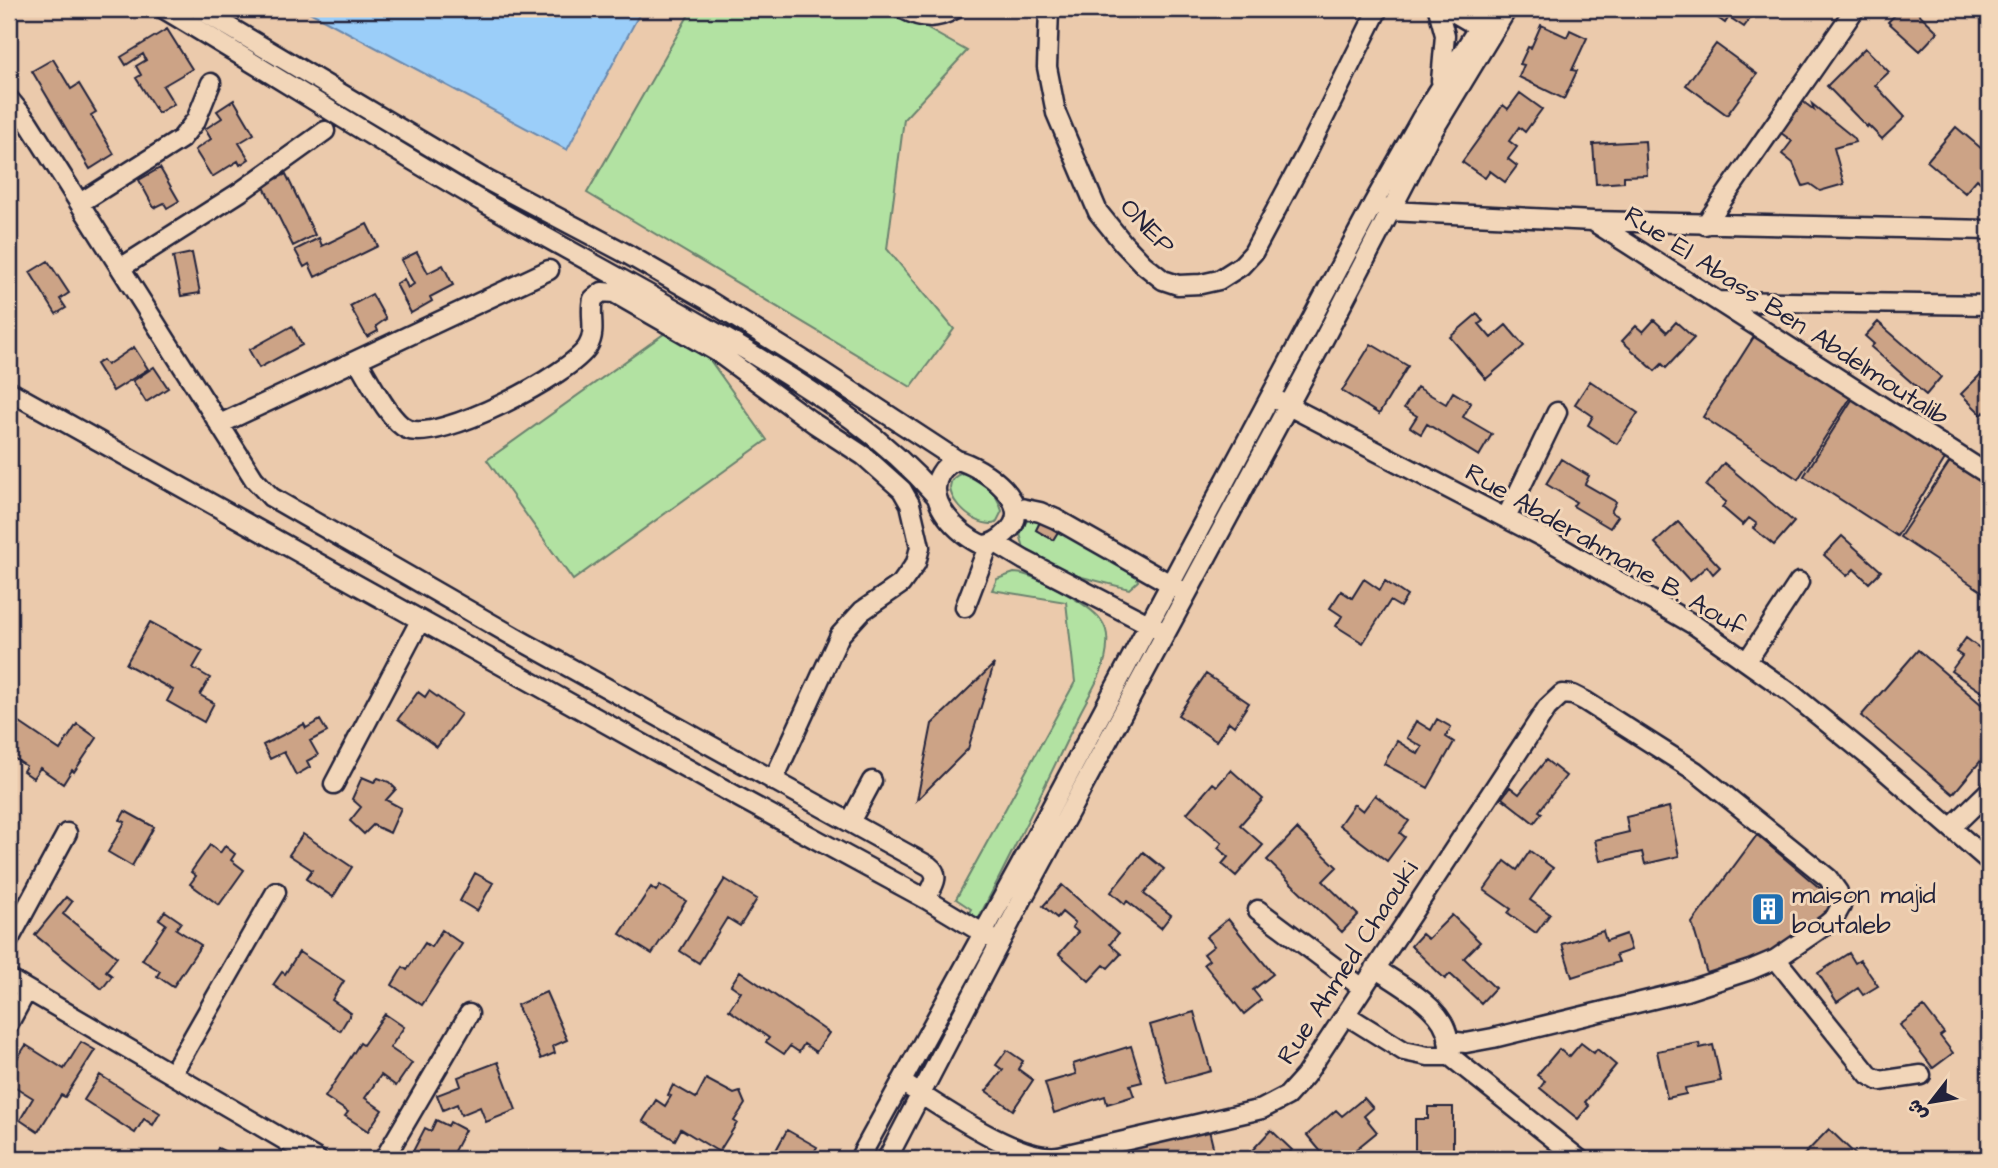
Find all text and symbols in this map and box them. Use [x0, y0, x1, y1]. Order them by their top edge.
street label: ONEP [1112, 190, 1183, 263]
street label: Rue El Abass Ben Abdelmoutalib [1617, 197, 1956, 435]
street label: Rue Abderahmane B. Aouf [1458, 455, 1753, 645]
street label: Rue Ahmed Chaouki [1268, 854, 1427, 1071]
place label: maison majid boutaleb [1792, 877, 1936, 943]
building icon: maison majid boutaleb [1749, 890, 1787, 928]
north arrow [1896, 1066, 1966, 1136]
text: ش [1901, 1094, 1935, 1126]

